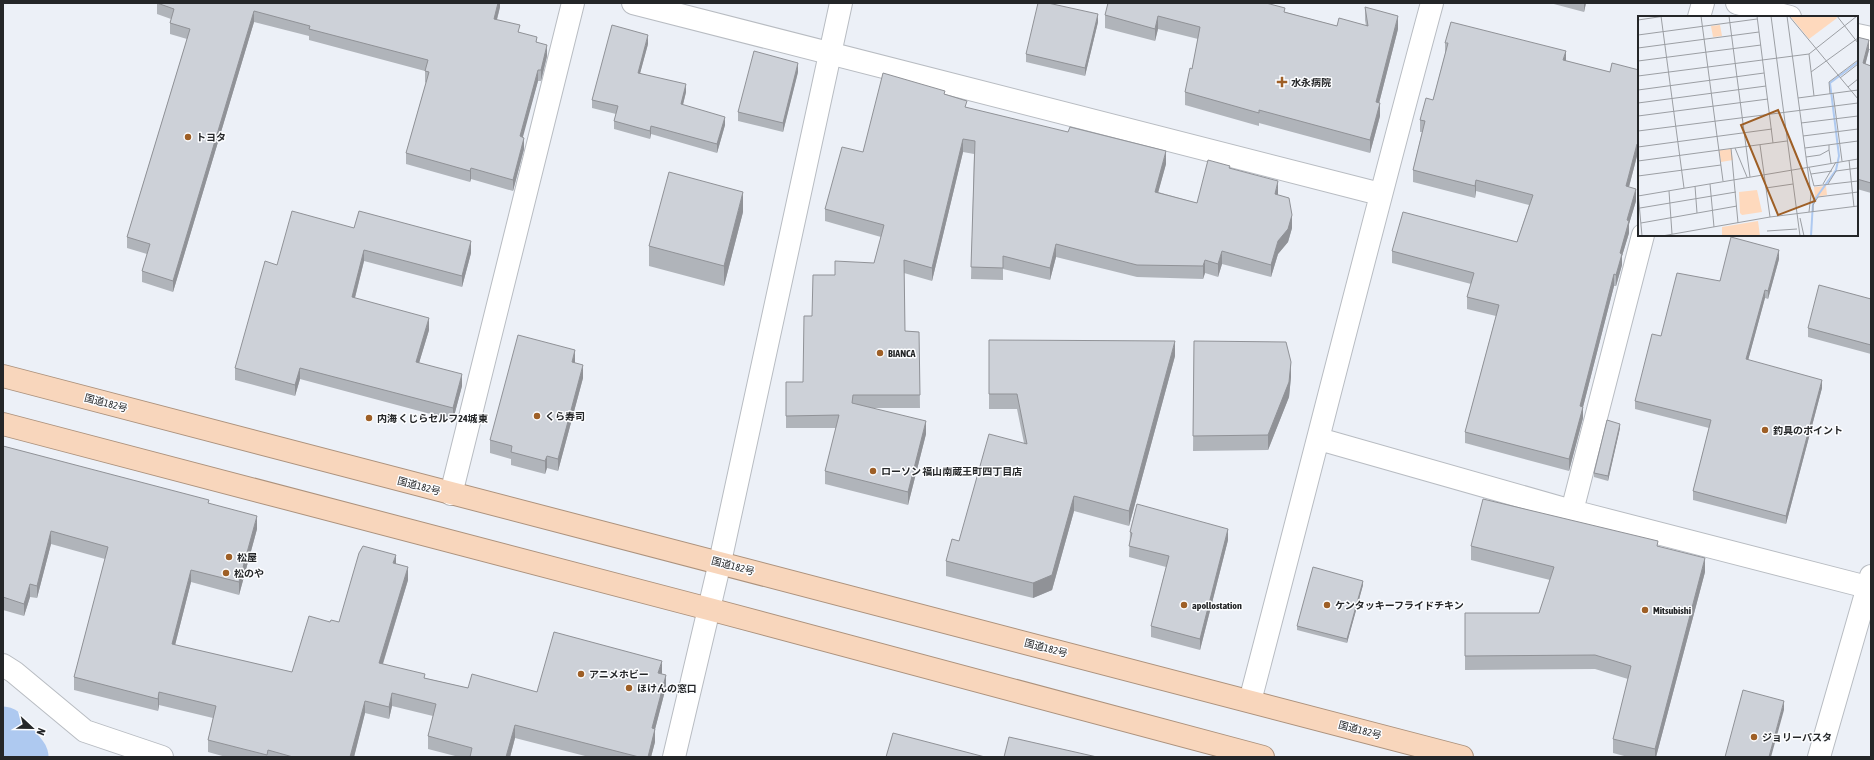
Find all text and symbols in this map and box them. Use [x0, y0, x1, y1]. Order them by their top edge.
inset map [1638, 16, 1858, 236]
marker: 水永病院 [1276, 76, 1288, 88]
place label: 水永病院 [1291, 77, 1331, 88]
marker: トヨタ [183, 132, 193, 142]
place label: トヨタ [196, 132, 226, 143]
marker: BIANCA [875, 348, 885, 358]
place label: BIANCA [888, 348, 916, 359]
street label: 国道182号 [83, 392, 129, 414]
marker: くら寿司 [532, 411, 542, 421]
place label: くら寿司 [545, 411, 585, 422]
marker: 内海 くじらセルフ24城東 [364, 413, 374, 423]
place label: 内海 くじらセルフ24城東 [377, 413, 489, 424]
marker: 釣具のポイント [1760, 425, 1770, 435]
place label: 釣具のポイント [1773, 425, 1843, 436]
marker: ローソン 福山南蔵王町四丁目店 [868, 466, 878, 476]
place label: ローソン 福山南蔵王町四丁目店 [881, 466, 1022, 477]
street label: 国道182号 [396, 475, 442, 497]
marker: 松屋 [224, 552, 234, 562]
place label: 松屋 [237, 552, 257, 563]
street label: 国道182号 [710, 555, 756, 577]
marker: 松のや [221, 568, 231, 578]
place label: 松のや [234, 568, 264, 579]
marker: apollostation [1179, 600, 1189, 610]
place label: apollostation [1192, 600, 1242, 611]
marker: ケンタッキーフライドチキン [1322, 600, 1332, 610]
place label: ケンタッキーフライドチキン [1335, 600, 1464, 611]
marker: Mitsubishi [1640, 605, 1650, 615]
place label: Mitsubishi [1653, 605, 1691, 616]
street label: 国道182号 [1023, 637, 1069, 659]
marker: アニメホビー [576, 669, 586, 679]
place label: アニメホビー [589, 669, 649, 680]
marker: ほけんの窓口 [624, 683, 634, 693]
place label: ほけんの窓口 [637, 683, 697, 694]
north arrow [12, 708, 52, 748]
street label: 国道182号 [1337, 719, 1383, 741]
text: N [34, 726, 48, 737]
marker: ジョリーパスタ [1749, 732, 1759, 742]
place label: ジョリーパスタ [1762, 732, 1832, 743]

